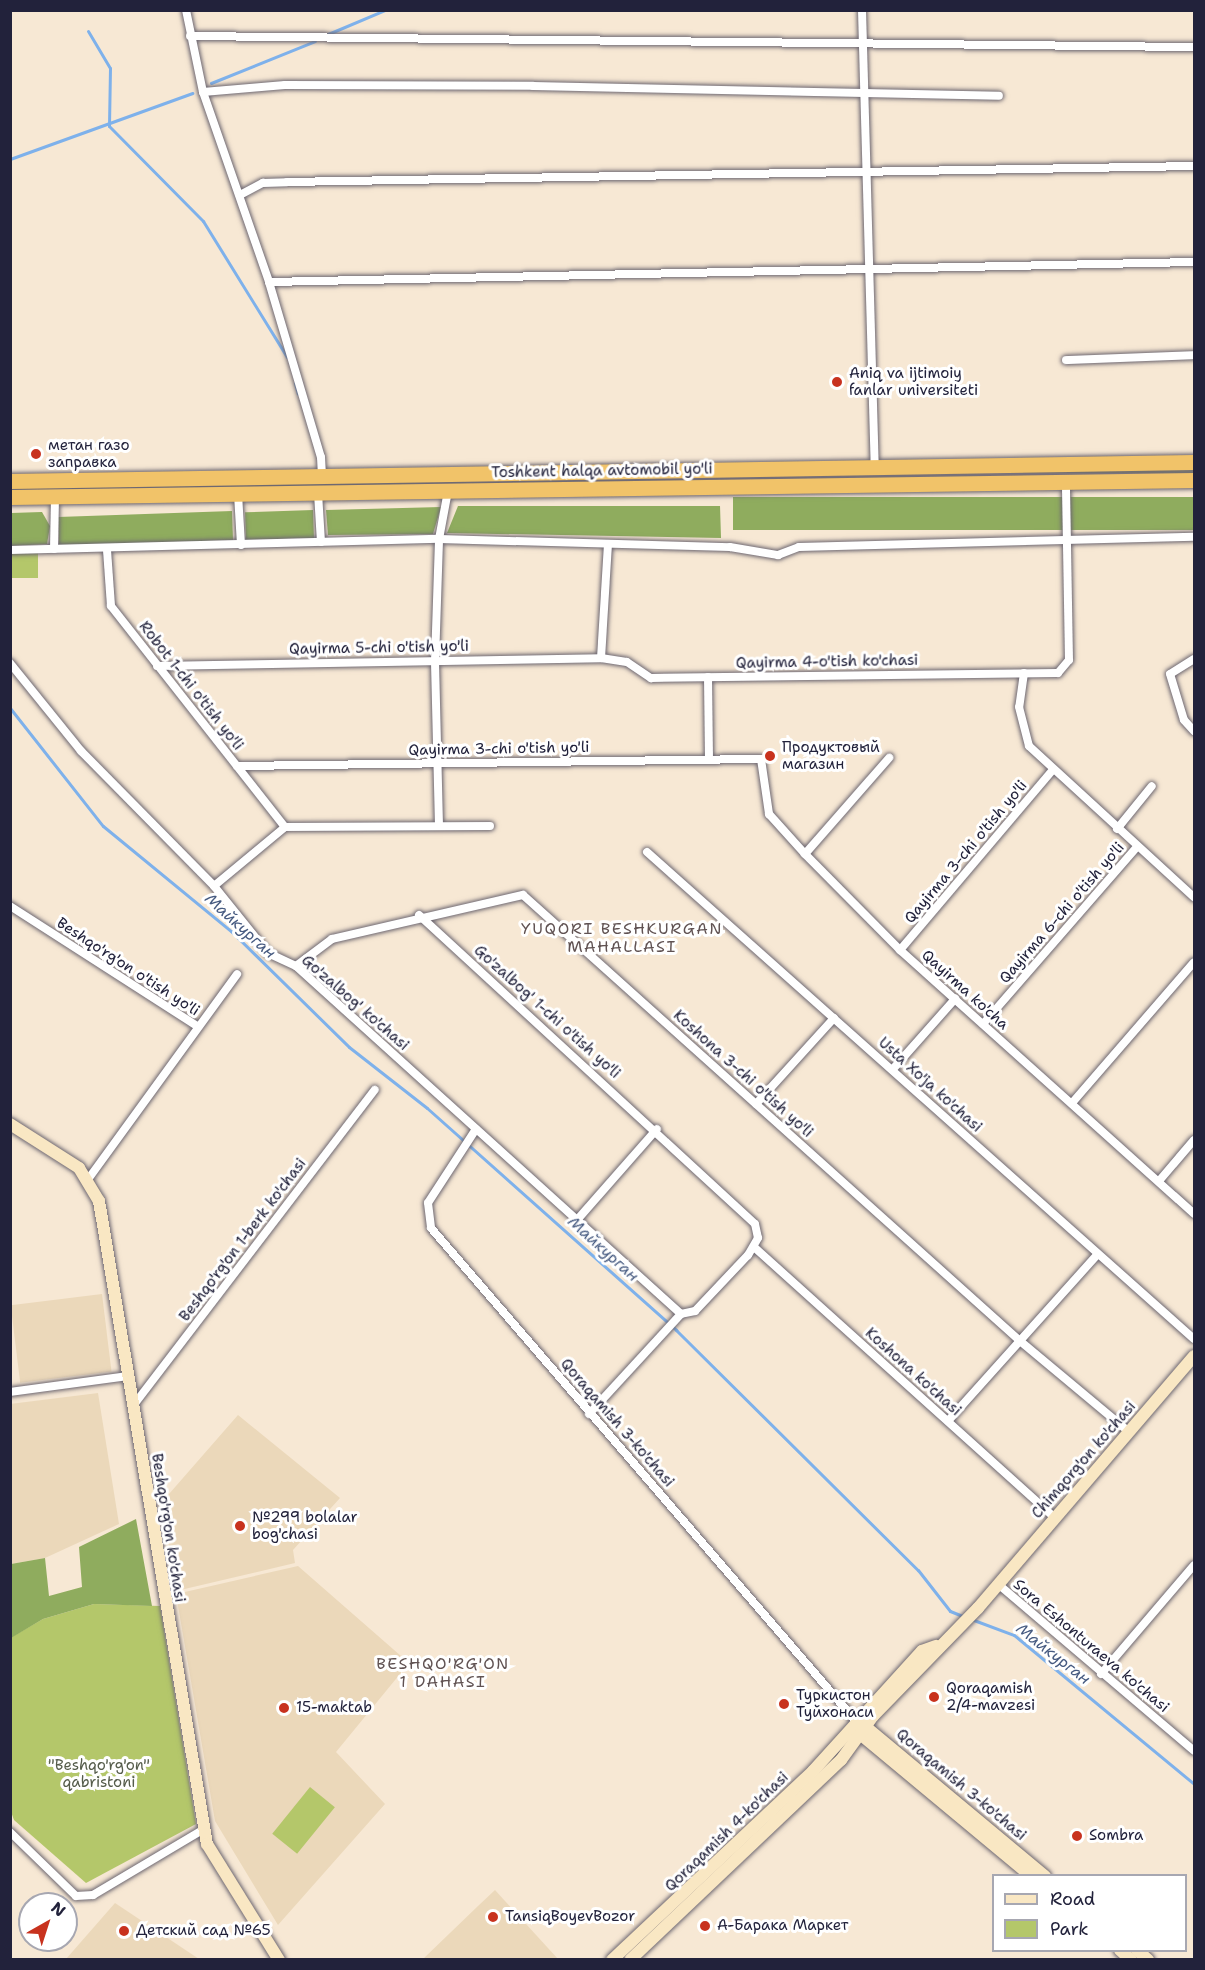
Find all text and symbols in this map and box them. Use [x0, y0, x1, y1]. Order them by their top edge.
place label: Aniq va ijtimoiy fanlar universiteti [849, 364, 978, 399]
marker: Aniq va ijtimoiy fanlar universiteti [830, 375, 844, 389]
place label: метан газо заправка [48, 436, 130, 471]
marker: метан газо заправка [29, 447, 43, 461]
street label: Toshkent halqa avtomobil yo'li [491, 460, 713, 482]
street label: Robot 1-chi o'tish yo'li [135, 618, 247, 754]
street label: Qayirma 5-chi o'tish yo'li [289, 637, 469, 659]
street label: Qayirma 4-o'tish ko'chasi [736, 651, 918, 673]
street label: Qayirma 3-chi o'tish yo'li [408, 738, 590, 760]
place label: Продуктовый магазин [782, 738, 880, 773]
marker: Продуктовый магазин [763, 749, 777, 763]
street label: Qayirma 3-chi o'tish yo'li [901, 777, 1031, 927]
street label: Qayirma 6-chi o'tish yo'li [996, 839, 1128, 987]
water label: Майкурган [201, 889, 279, 963]
street label: Beshqo'rg'on o'tish yo'li [53, 914, 203, 1020]
district label: YUQORI BESHKURGAN MAHALLASI [521, 919, 723, 957]
street label: Go'zalbog' 1-chi o'tish yo'li [470, 941, 624, 1083]
street label: Qayirma ko'cha [918, 946, 1012, 1034]
street label: Go'zalbog' ko'chasi [298, 951, 412, 1055]
street label: Koshona 3-chi o'tish yo'li [669, 1007, 817, 1141]
street label: Usta Xo'ja ko'chasi [874, 1034, 986, 1136]
street label: Beshqo'rg'on 1-berk ko'chasi [176, 1155, 310, 1325]
water label: Майкурган [564, 1212, 642, 1286]
street label: Koshona ko'chasi [861, 1324, 965, 1420]
street label: Qoraqamish 3-ko'chasi [556, 1355, 678, 1491]
street label: Chimqorg'on ko'chasi [1028, 1398, 1140, 1522]
street label: Beshqo'rg'on ko'chasi [147, 1452, 189, 1604]
place label: №299 bolalar bog'chasi [252, 1508, 358, 1543]
marker: №299 bolalar bog'chasi [233, 1519, 247, 1533]
street label: Sora Eshonturaeva ko'chasi [1009, 1576, 1173, 1716]
water label: Майкурган [1012, 1619, 1094, 1689]
district label: BESHQO'RG'ON 1 DAHASI [376, 1654, 510, 1692]
place label: Qoraqamish 2/4-mavzesi [946, 1679, 1035, 1714]
place label: Туркистон Туйхонаси [796, 1686, 874, 1721]
marker: Qoraqamish 2/4-mavzesi [927, 1690, 941, 1704]
marker: Туркистон Туйхонаси [777, 1697, 791, 1711]
place label: 15-maktab [296, 1699, 372, 1717]
marker: 15-maktab [277, 1701, 291, 1715]
street label: Qoraqamish 3-ko'chasi [892, 1725, 1030, 1845]
park label: "Beshqo'rg'on" qabristoni [48, 1756, 150, 1791]
street label: Qoraqamish 4-ko'chasi [662, 1768, 792, 1896]
place label: Sombra [1089, 1827, 1143, 1845]
marker: Sombra [1070, 1829, 1084, 1843]
legend [992, 1874, 1187, 1952]
text: Road [1050, 1887, 1095, 1911]
north arrow [18, 1892, 78, 1952]
text: N [47, 1897, 70, 1921]
place label: TansiqBoyevBozor [505, 1908, 635, 1926]
marker: TansiqBoyevBozor [486, 1910, 500, 1924]
place label: А-Барака Маркет [717, 1917, 848, 1935]
text: Park [1050, 1917, 1089, 1941]
marker: А-Барака Маркет [698, 1919, 712, 1933]
place label: Детский сад №65 [136, 1922, 271, 1940]
marker: Детский сад №65 [117, 1924, 131, 1938]

